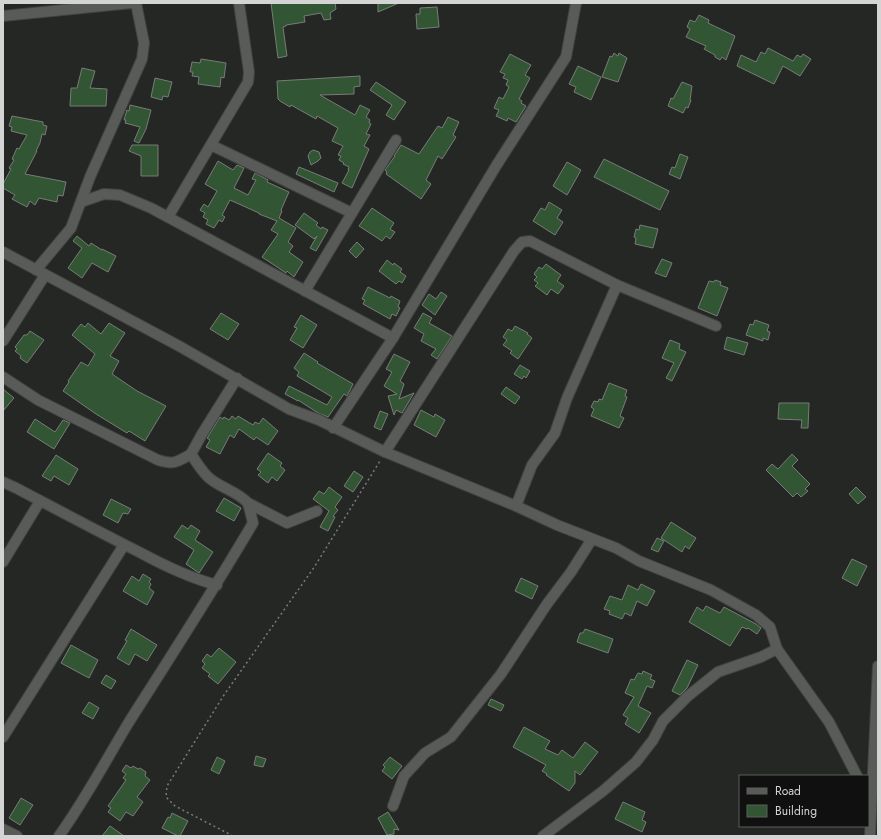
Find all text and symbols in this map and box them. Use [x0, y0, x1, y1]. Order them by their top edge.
legend [739, 775, 869, 827]
text: Road [775, 782, 801, 800]
text: Building [775, 802, 817, 820]

